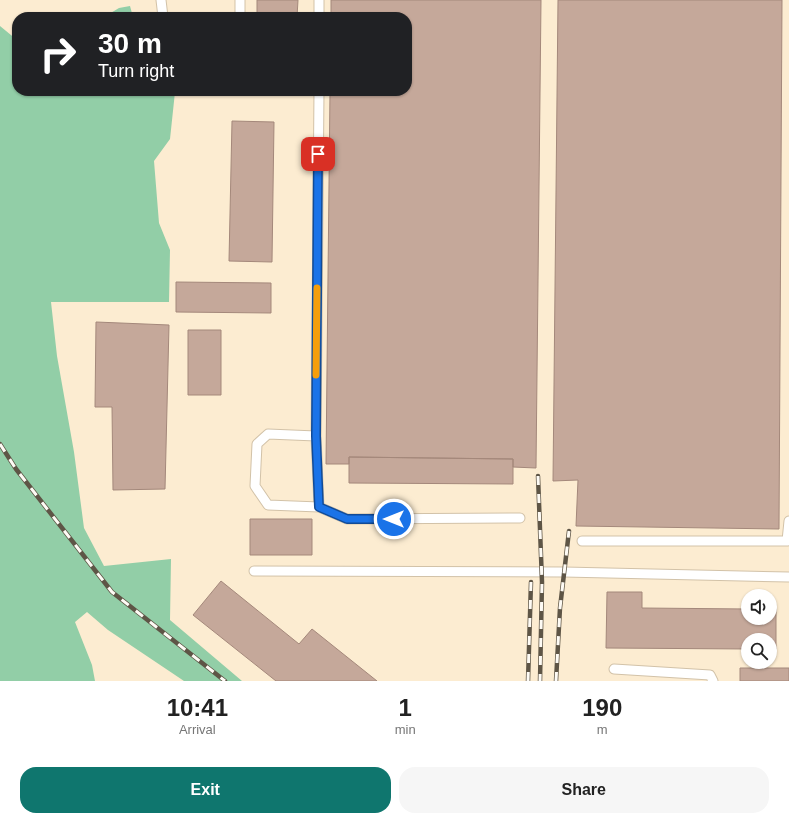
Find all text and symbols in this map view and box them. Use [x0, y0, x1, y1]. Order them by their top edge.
icon: right [32, 28, 84, 80]
text: 30 m [98, 28, 162, 59]
text: Turn right [98, 61, 174, 81]
pin [301, 137, 335, 171]
icon: arrive [307, 143, 329, 165]
position arrow [373, 498, 415, 540]
map controls [741, 589, 777, 669]
button: sound [741, 589, 777, 625]
button: search [741, 633, 777, 669]
text: 10:41 [167, 694, 228, 721]
text: 1 [398, 694, 412, 721]
text: 190 [582, 694, 622, 721]
text: Arrival [179, 722, 216, 737]
text: min [395, 722, 416, 737]
text: m [597, 722, 608, 737]
button: Exit [20, 767, 391, 813]
button: Share [399, 767, 769, 813]

